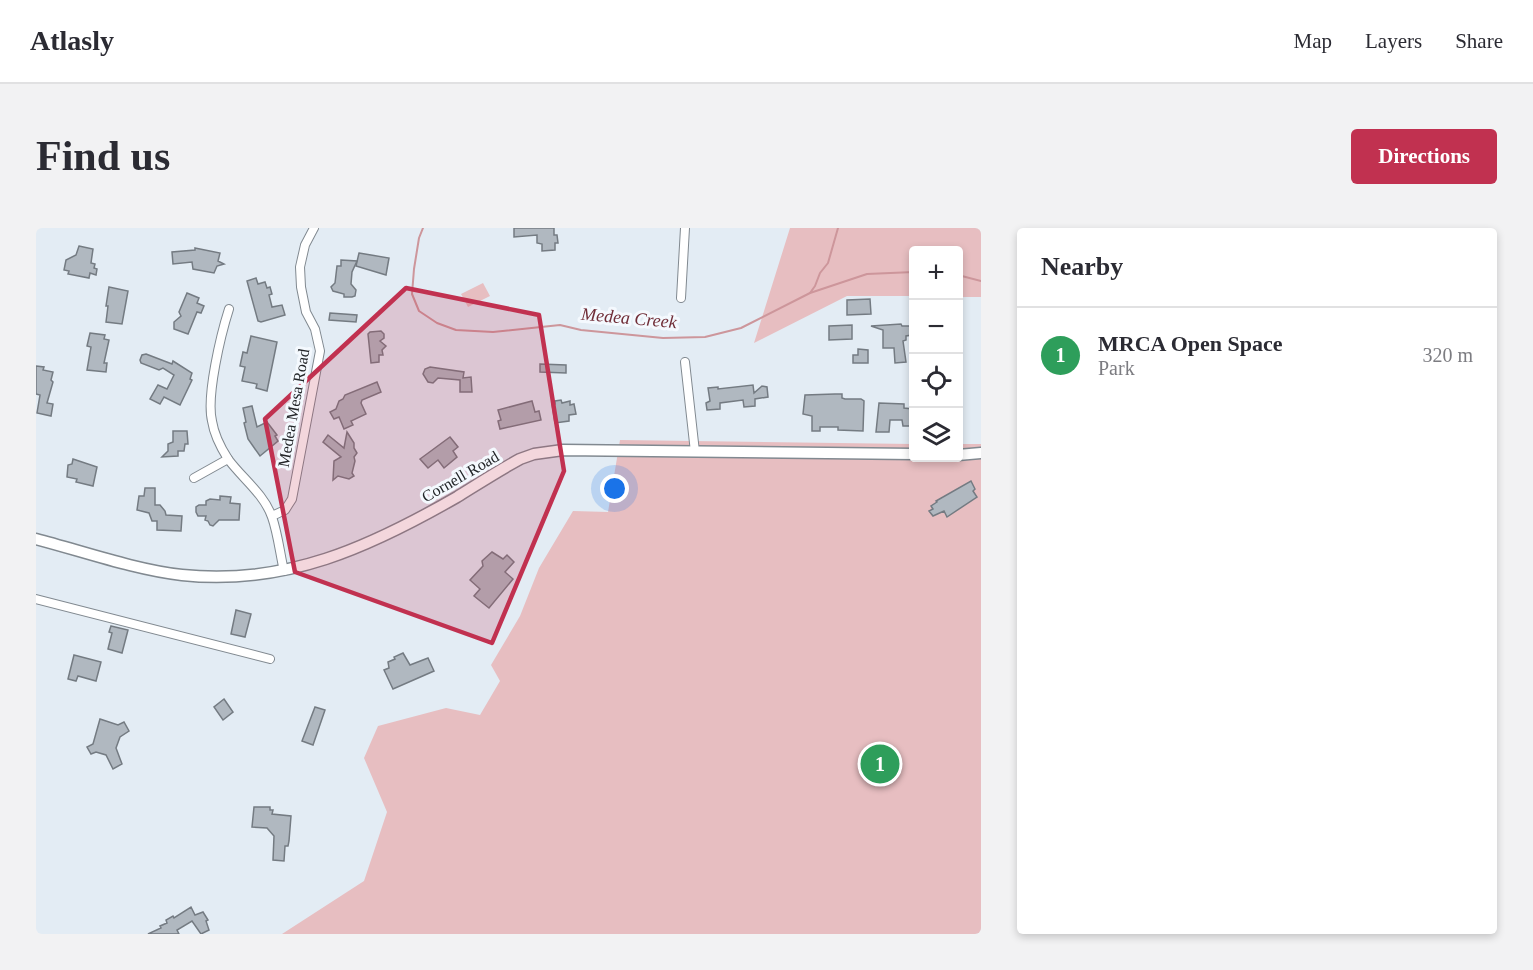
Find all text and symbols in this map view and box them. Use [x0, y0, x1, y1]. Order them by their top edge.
text: Atlasly [30, 25, 114, 56]
text: Map [1294, 29, 1332, 53]
text: Layers [1365, 29, 1422, 53]
text: Share [1455, 29, 1503, 53]
button: Directions [1351, 129, 1497, 184]
text: Find us [36, 133, 170, 179]
map controls [909, 246, 963, 462]
button: + [909, 246, 963, 300]
text: Nearby [1041, 252, 1123, 281]
button: − [909, 300, 963, 354]
water label: Medea Creek [579, 304, 679, 332]
text: MRCA Open Space [1098, 331, 1283, 356]
text: 1 [1056, 344, 1066, 366]
text: 320 m [1422, 344, 1473, 366]
street label: Medea Mesa Road [275, 348, 312, 469]
button: locate [909, 354, 963, 408]
text: Park [1098, 357, 1135, 379]
button: layers [909, 408, 963, 462]
street label: Cornell Road [419, 448, 502, 505]
your location [600, 474, 629, 503]
pin: 1 [860, 742, 900, 786]

